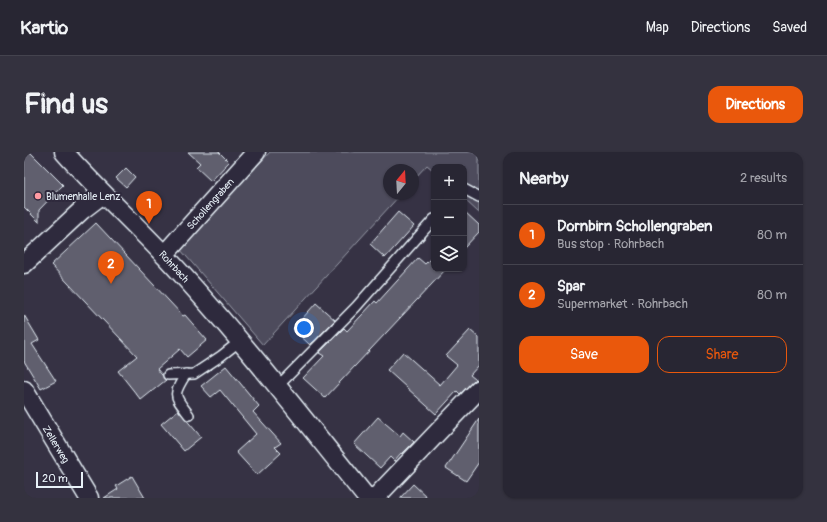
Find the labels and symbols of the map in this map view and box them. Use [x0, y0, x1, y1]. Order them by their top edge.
north arrow [383, 164, 419, 200]
street label: Schollengraben [185, 176, 237, 232]
marker: Blumenhalle Lenz [33, 191, 43, 201]
place label: Blumenhalle Lenz [46, 191, 120, 203]
pin: 1 [136, 191, 162, 224]
street label: Rohrbach [156, 249, 192, 286]
pin: 2 [98, 251, 124, 284]
your location [294, 318, 314, 338]
street label: Zellerweg [40, 424, 72, 465]
scale bar [36, 470, 83, 489]

